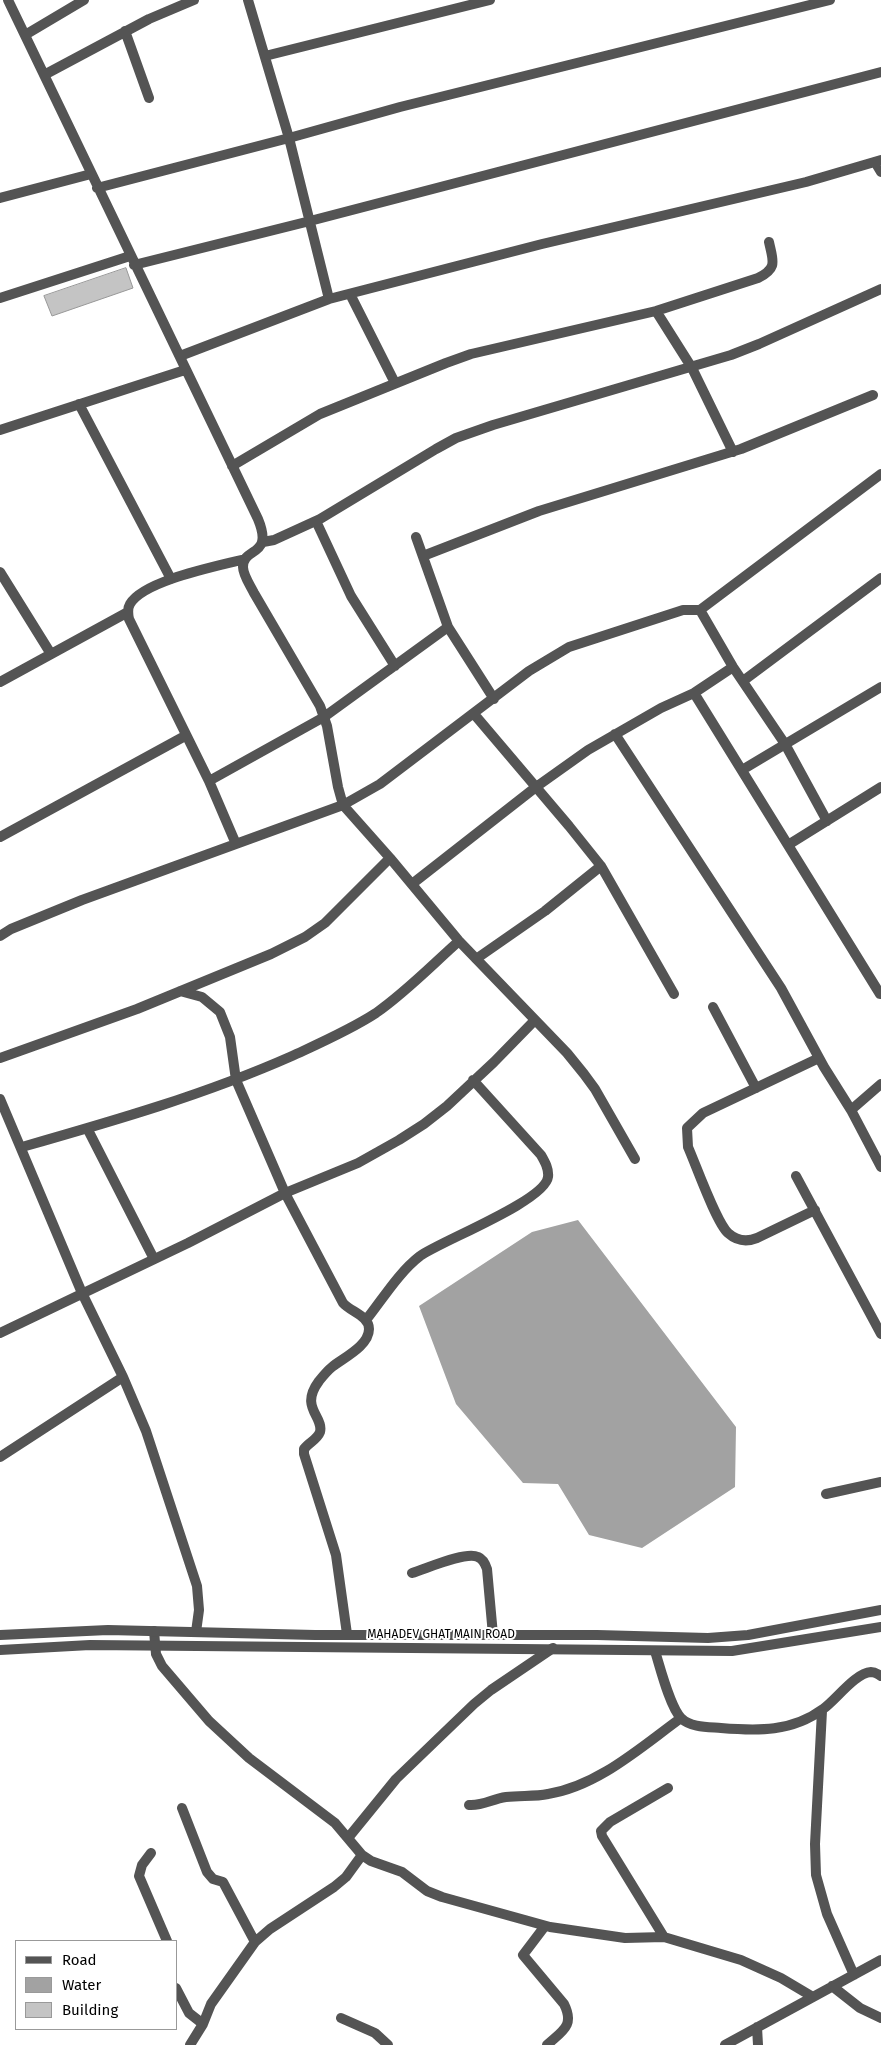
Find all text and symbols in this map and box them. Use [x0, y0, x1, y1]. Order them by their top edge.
street label: MAHADEV GHAT MAIN ROAD [367, 1628, 515, 1642]
legend [15, 1940, 178, 2030]
text: Road [62, 1951, 97, 1969]
text: Water [62, 1976, 101, 1994]
text: Building [62, 2001, 118, 2019]

